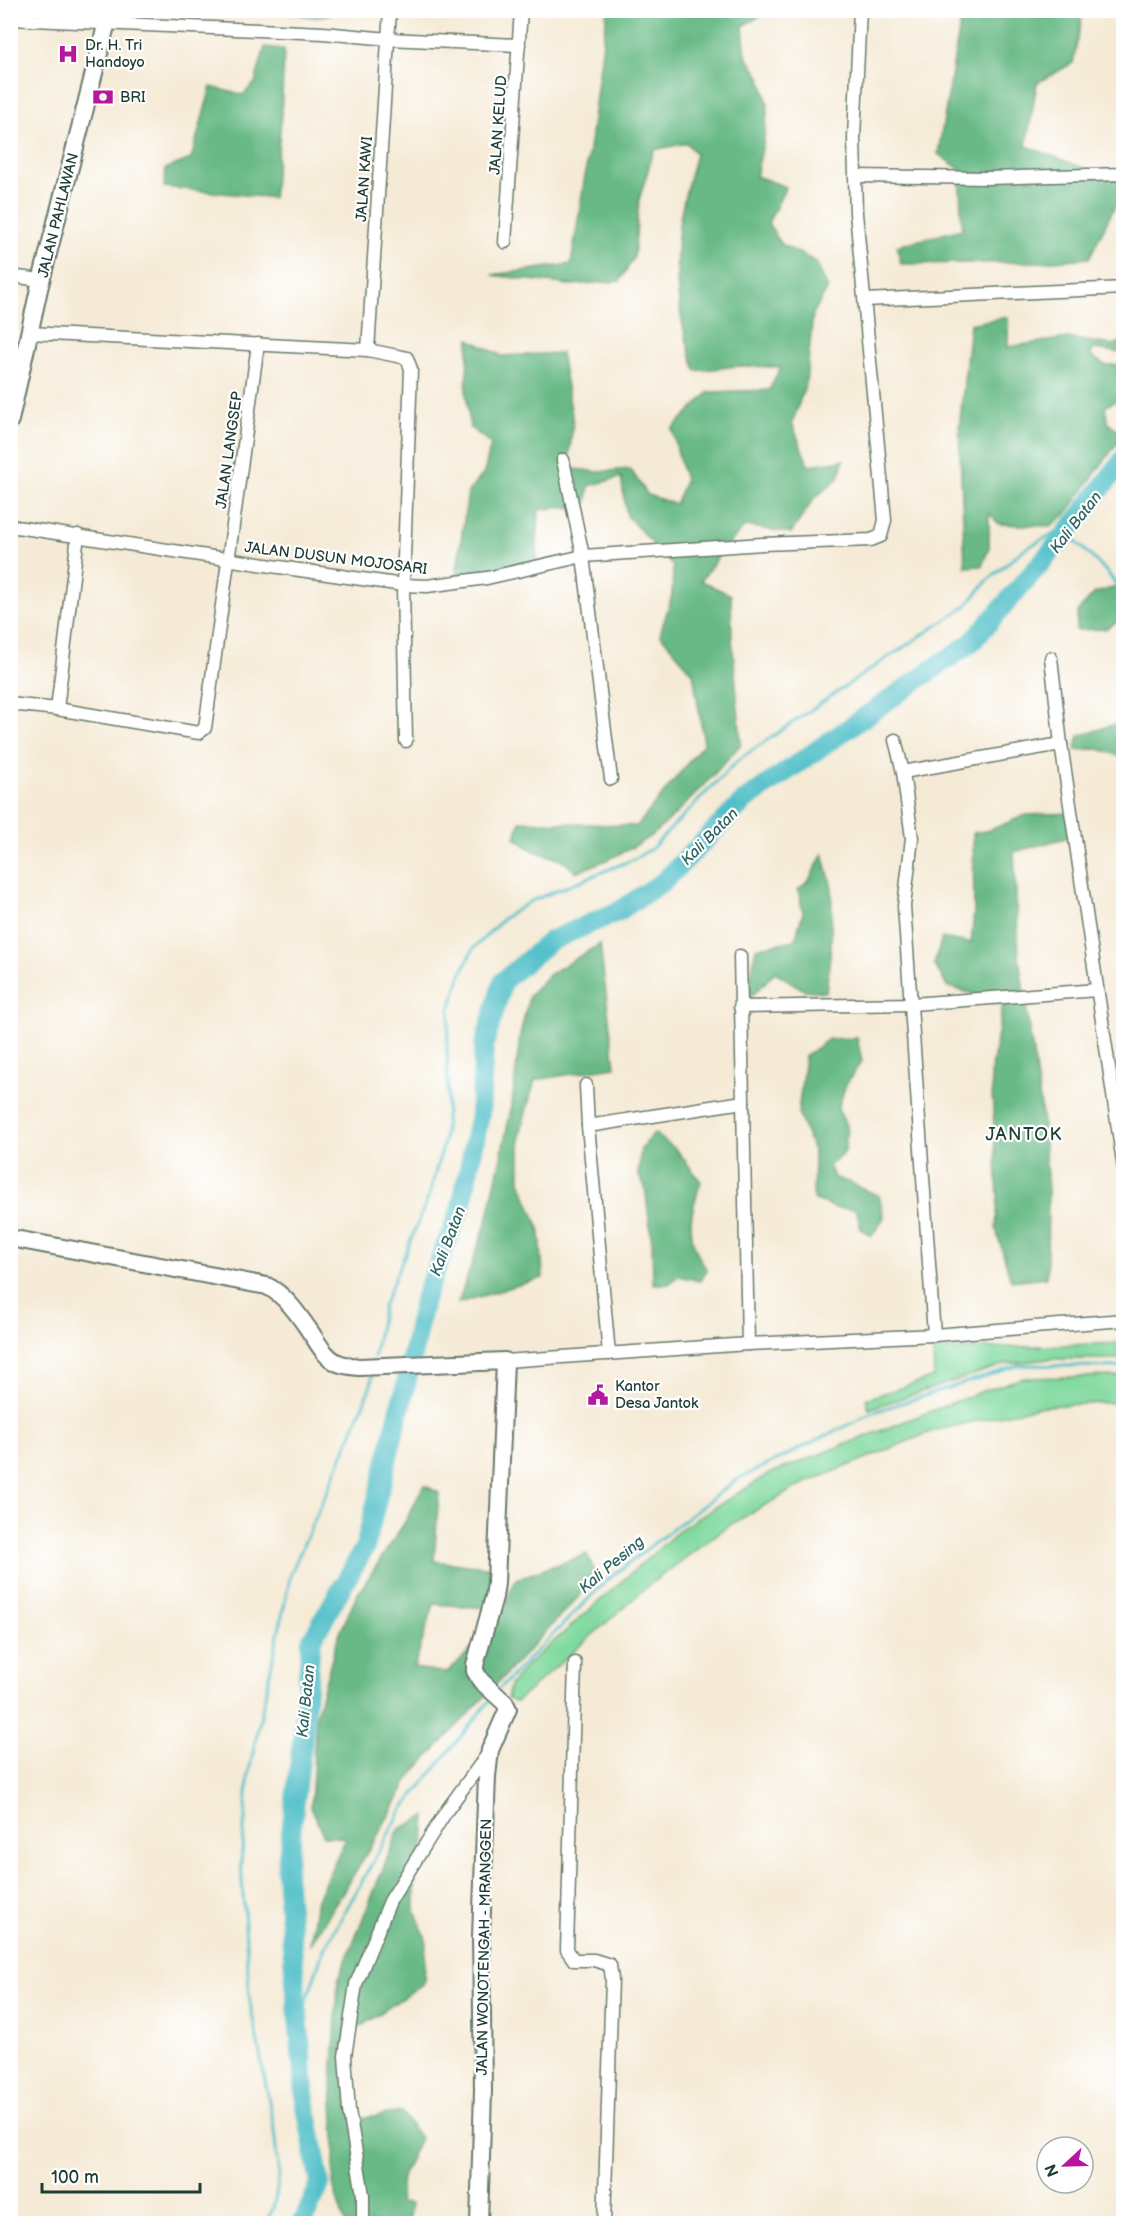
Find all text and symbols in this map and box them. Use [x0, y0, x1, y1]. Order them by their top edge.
place label: Dr. H. Tri Handoyo [85, 36, 145, 72]
hospital icon: Dr. H. Tri Handoyo [56, 42, 80, 66]
street label: JALAN KELUD [486, 75, 511, 175]
bank icon: BRI [91, 85, 115, 109]
place label: BRI [120, 88, 146, 107]
street label: JALAN KAWI [352, 135, 377, 222]
street label: JALAN PAHLAWAN [34, 151, 83, 279]
street label: JALAN LANGSEP [212, 390, 247, 510]
water label: Kali Batan [1046, 488, 1106, 558]
street label: JALAN DUSUN MOJOSARI [243, 538, 429, 579]
water label: Kali Batan [677, 804, 743, 870]
district label: JANTOK [985, 1124, 1063, 1145]
water label: Kali Batan [426, 1204, 470, 1279]
place label: Kantor Desa Jantok [615, 1377, 699, 1413]
public building icon: Kantor Desa Jantok [586, 1383, 610, 1407]
water label: Kali Pesing [575, 1532, 648, 1598]
water label: Kali Batan [293, 1664, 320, 1739]
street label: JALAN WONOTENGAH - MRANGGEN [473, 1818, 496, 2076]
north arrow [1035, 2135, 1095, 2195]
scale bar [42, 2156, 200, 2194]
text: N [1041, 2161, 1064, 2179]
text: 100 m [51, 2167, 99, 2188]

